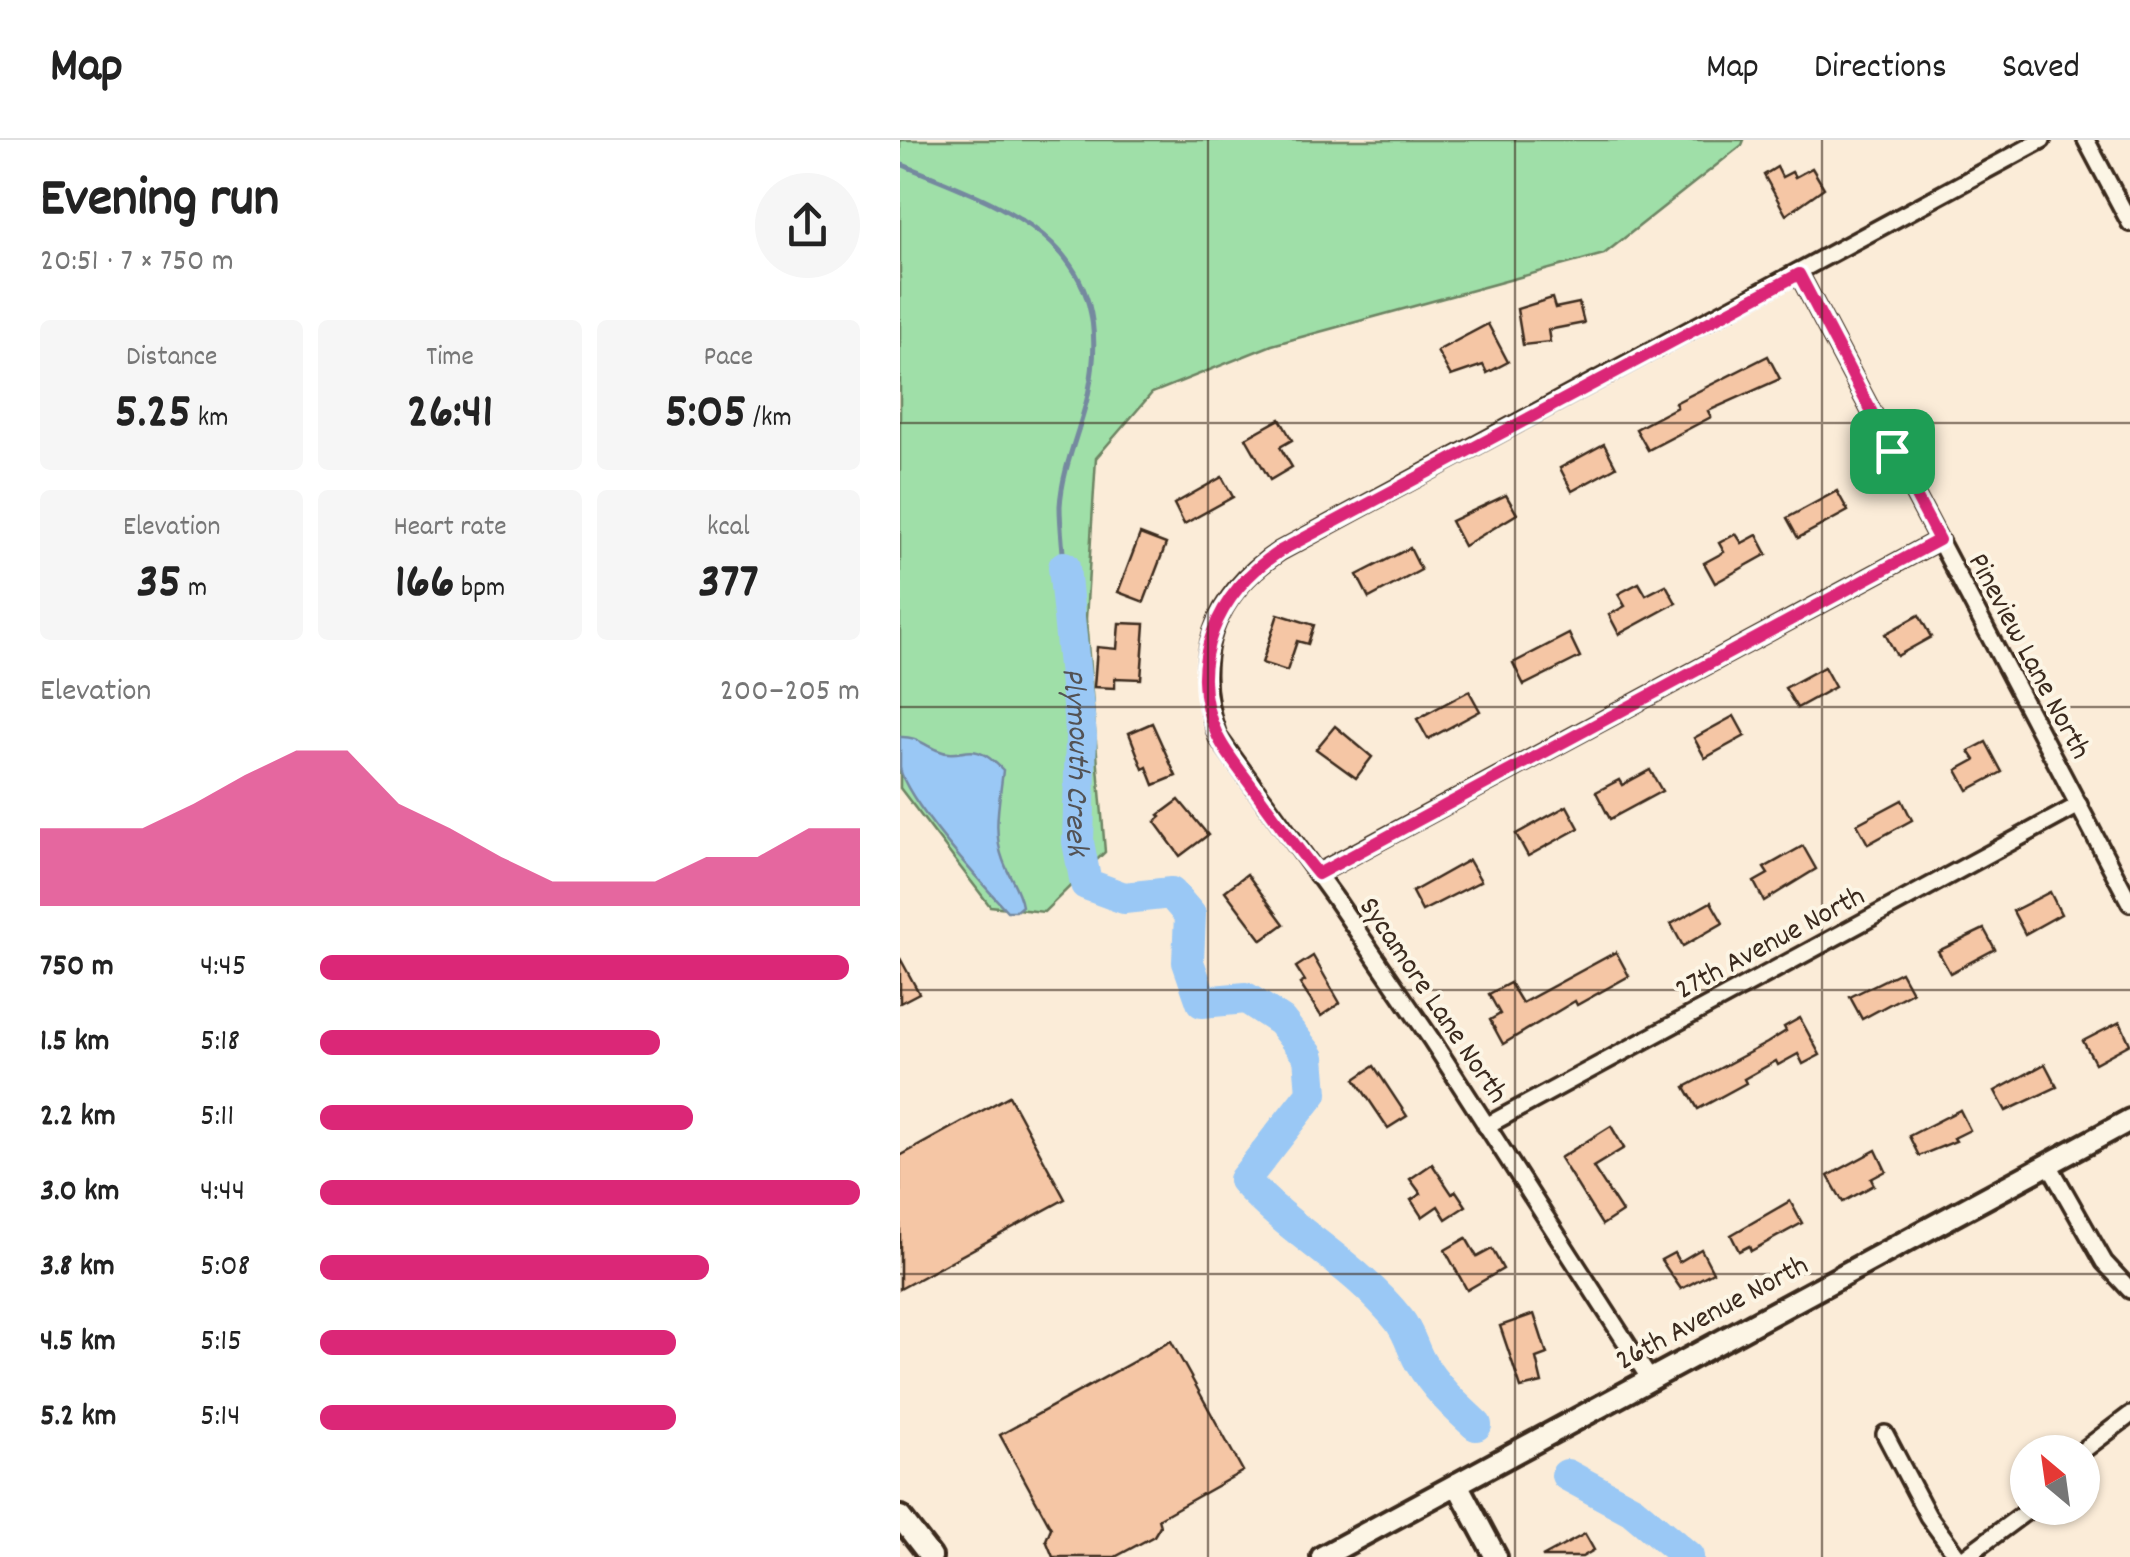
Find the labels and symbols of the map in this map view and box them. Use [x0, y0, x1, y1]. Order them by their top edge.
pin [1850, 409, 1935, 494]
street label: Pineview Lane North [1955, 546, 2100, 768]
water label: Plymouth Creek [1046, 666, 1099, 863]
street label: 27th Avenue North [1669, 877, 1874, 1013]
street label: Sycamore Lane North [1346, 890, 1516, 1113]
street label: 26th Avenue North [1609, 1246, 1817, 1384]
north arrow [2010, 1435, 2100, 1525]

